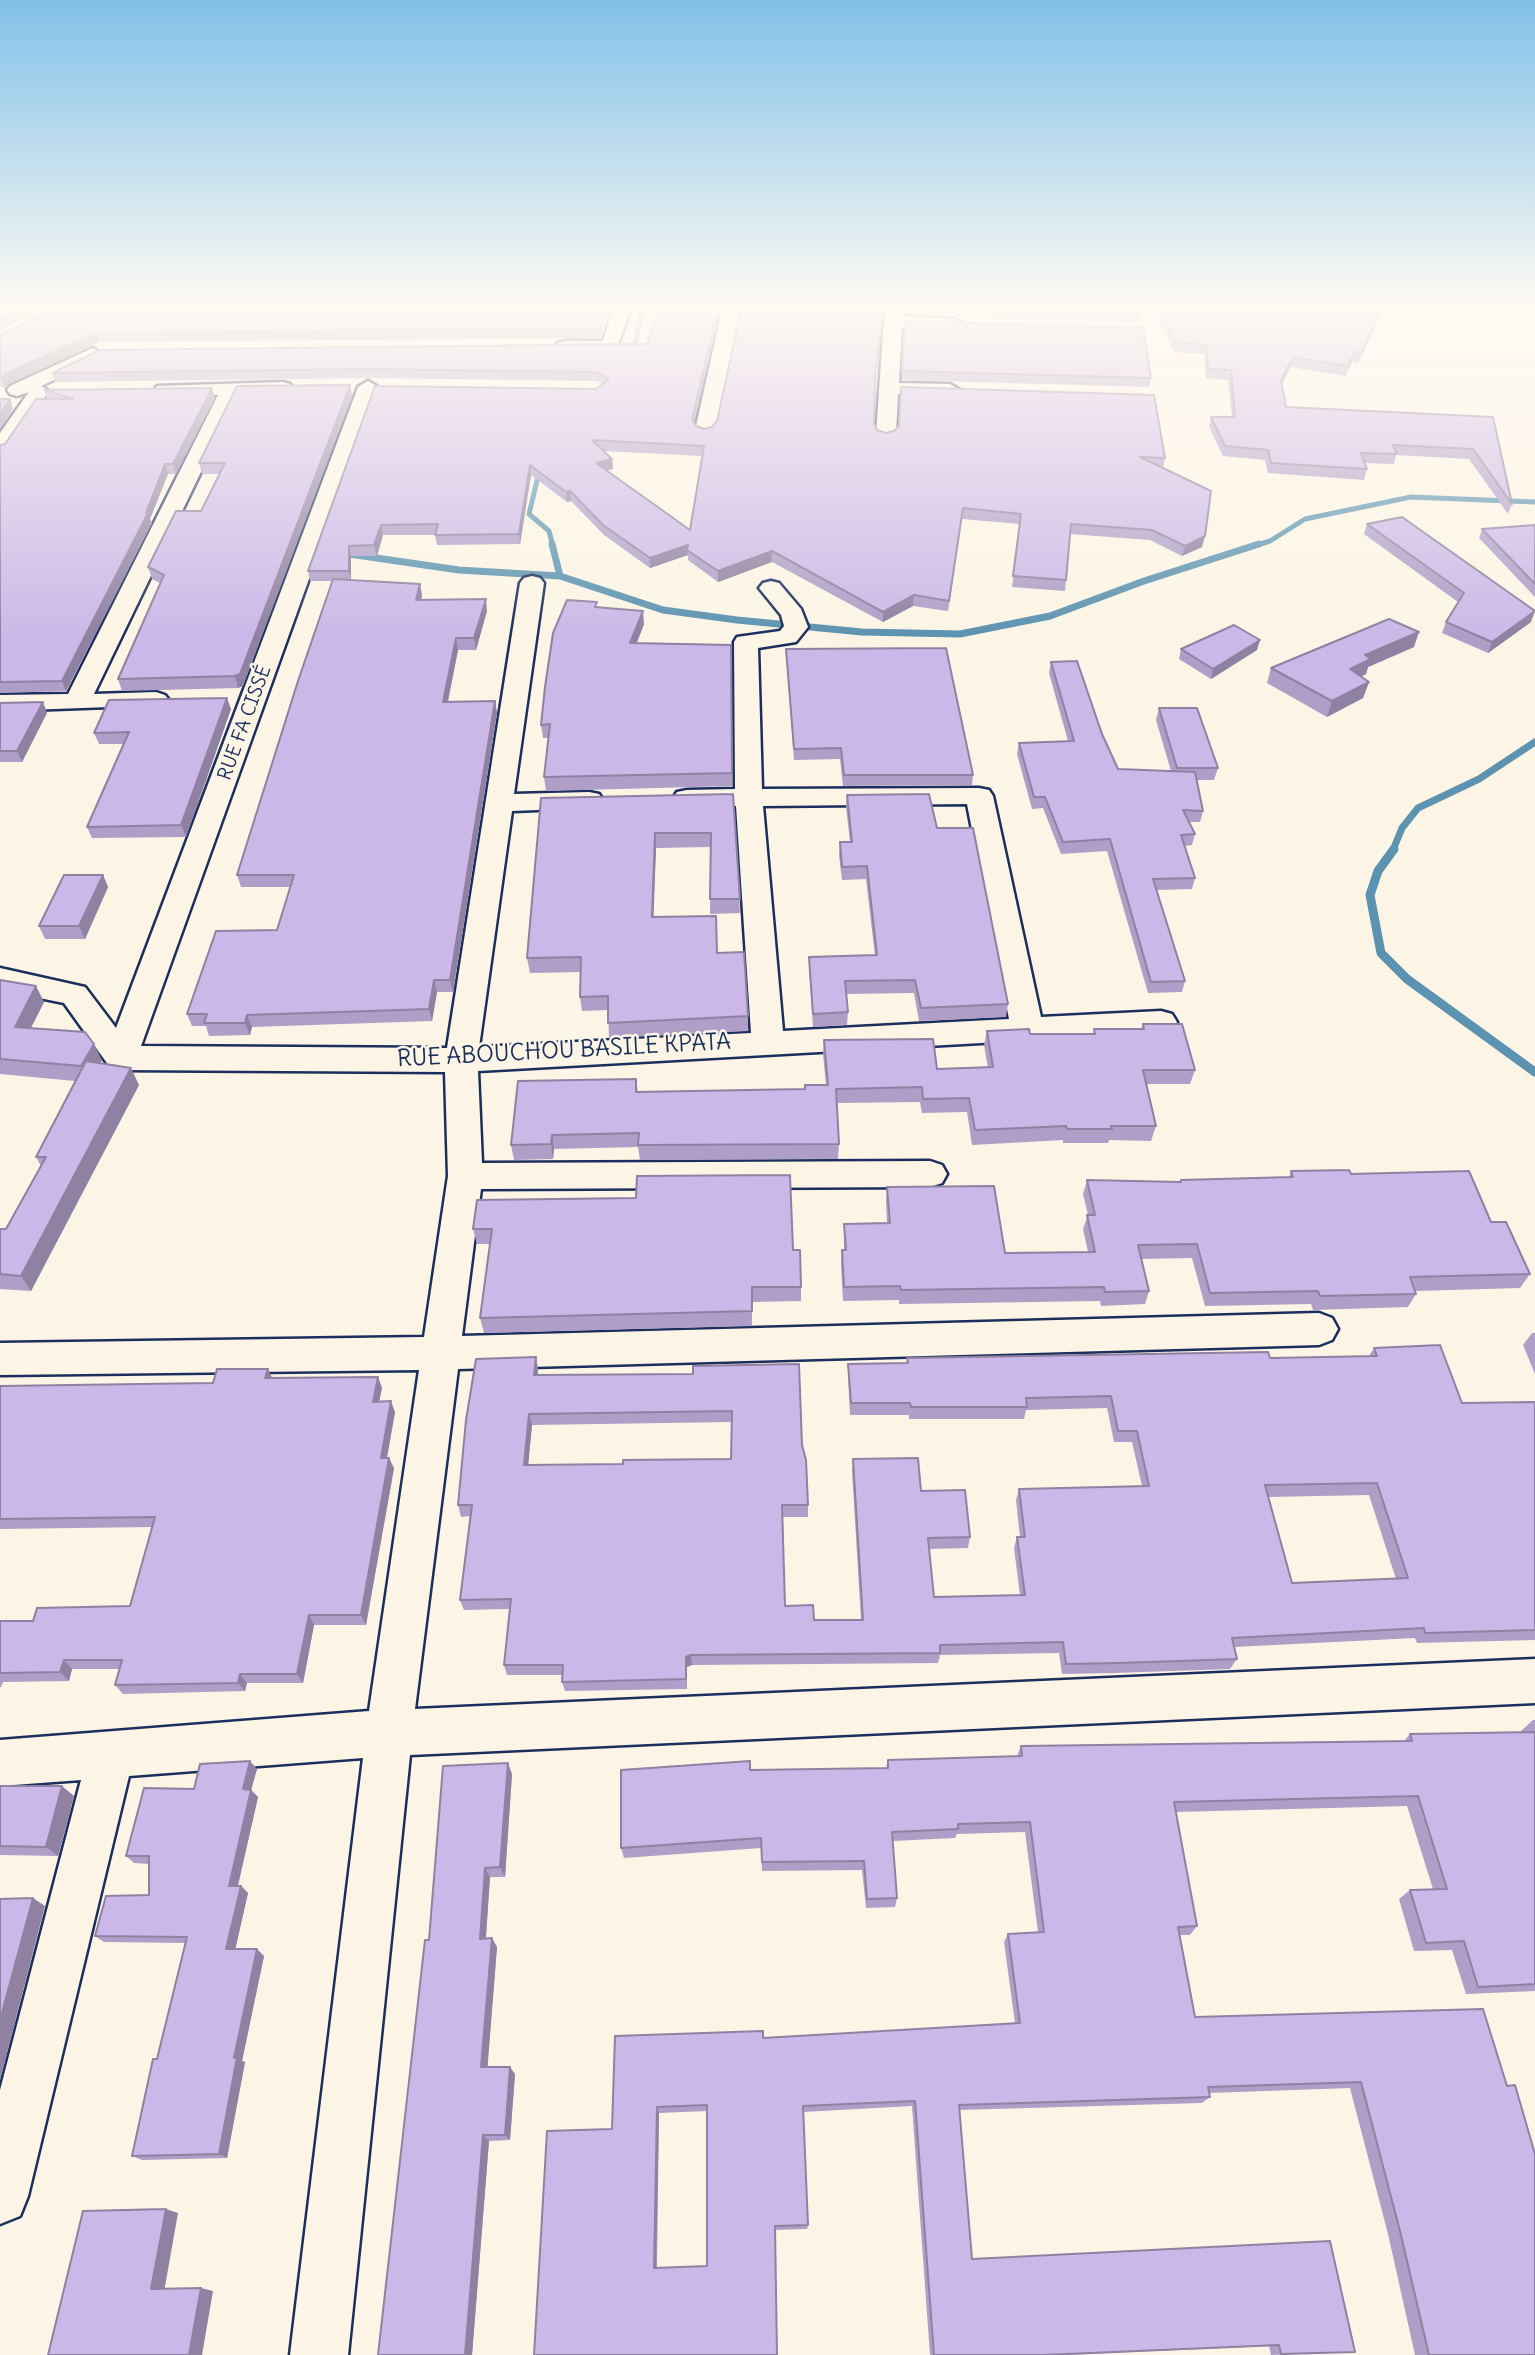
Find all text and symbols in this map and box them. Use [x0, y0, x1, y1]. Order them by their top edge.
street label: RUE FA CISSÉ [214, 662, 276, 784]
street label: RUE ABOUCHOU BASILE KPATA [396, 1028, 732, 1074]

